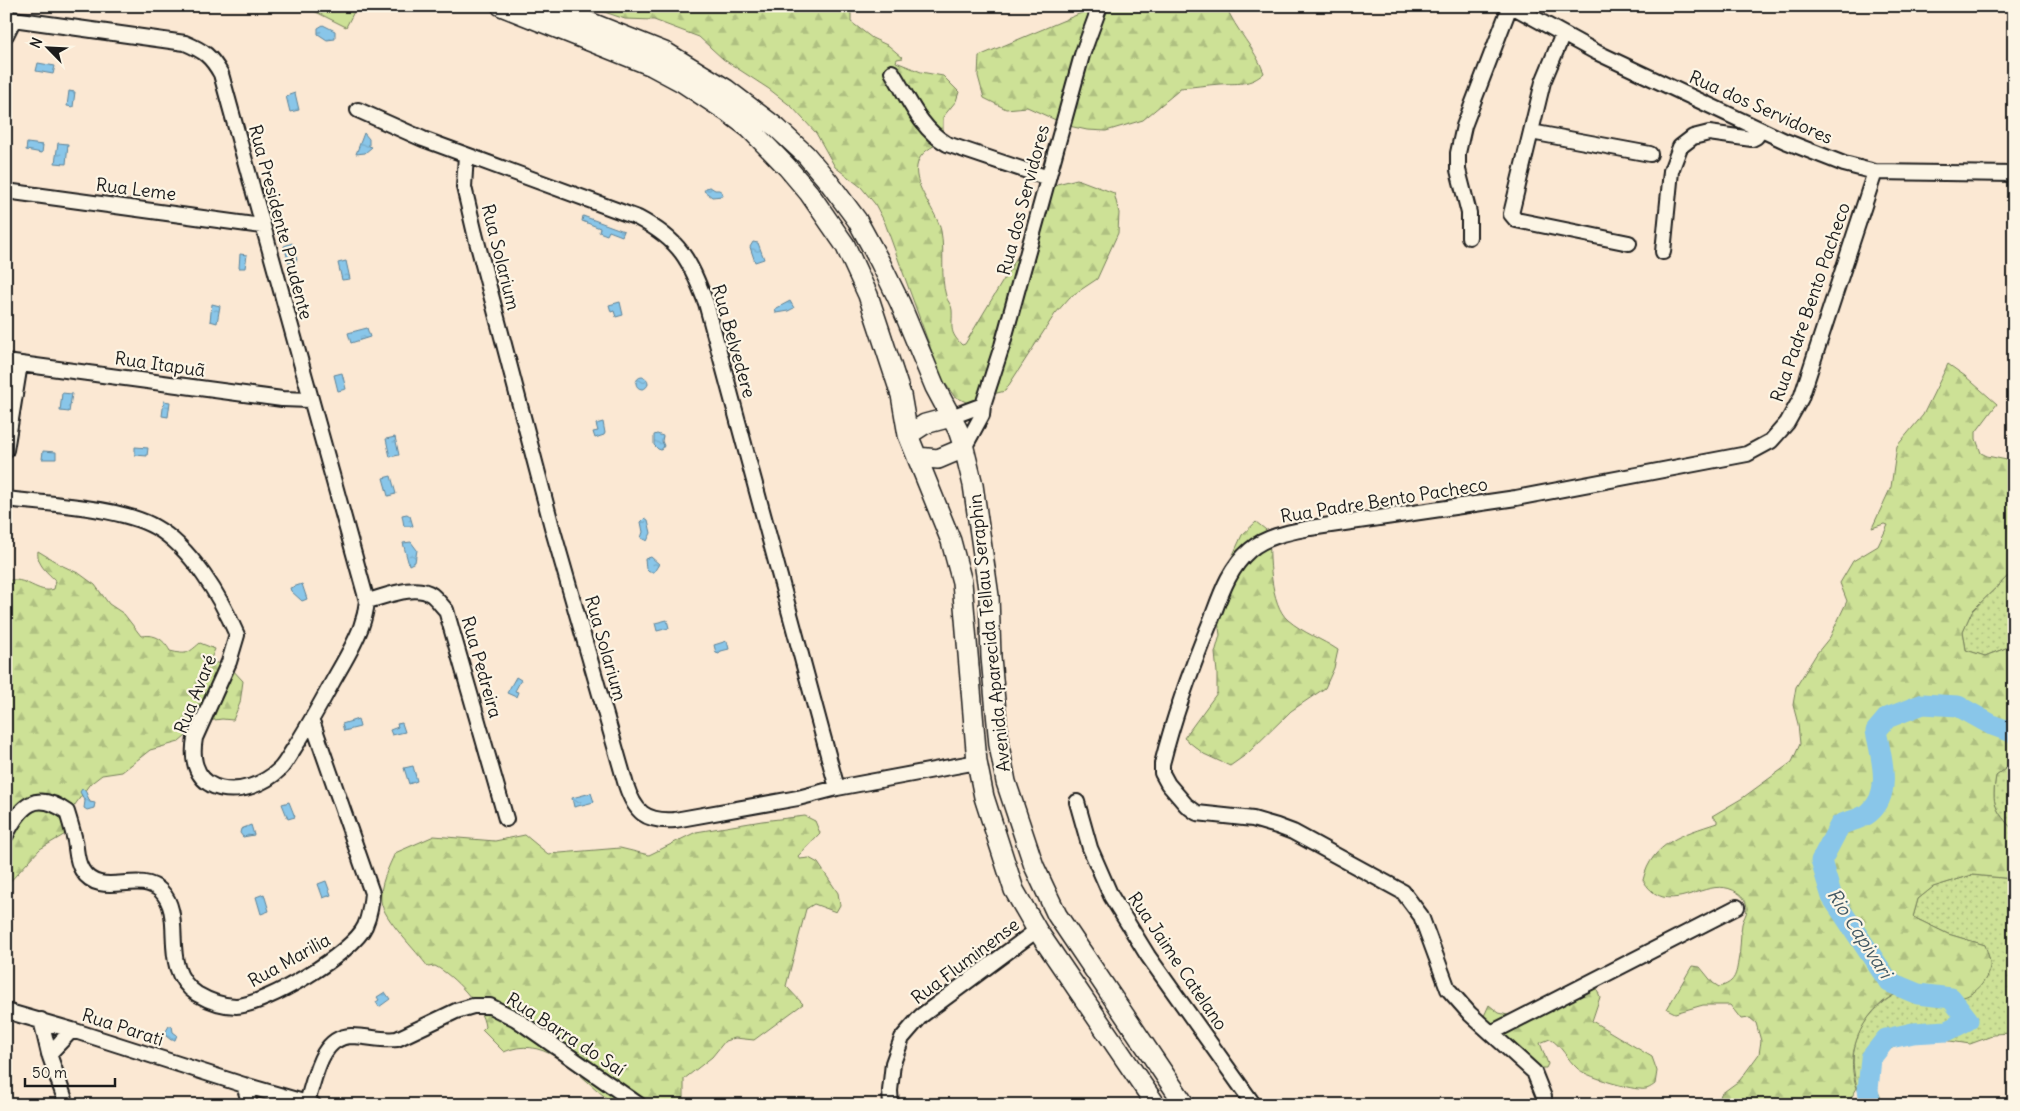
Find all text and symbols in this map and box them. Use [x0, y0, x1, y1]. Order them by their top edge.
north arrow [22, 22, 72, 72]
text: N [26, 35, 46, 51]
street label: Rua dos Servidores [1686, 65, 1836, 149]
street label: Rua Presidente Prudente [244, 122, 318, 322]
street label: Rua dos Servidores [992, 122, 1054, 278]
street label: Rua Leme [95, 173, 177, 205]
street label: Rua Padre Bento Pacheco [1765, 199, 1855, 405]
street label: Rua Solarium [477, 202, 525, 313]
street label: Rua Belvedere [707, 282, 761, 400]
street label: Rua Itapuã [113, 346, 207, 382]
street label: Rua Padre Bento Pacheco [1279, 472, 1489, 528]
street label: Avenida Aparecida Tellau Seraphin [963, 493, 1015, 773]
street label: Rua Solarium [580, 593, 632, 703]
street label: Rua Pedreira [457, 613, 507, 721]
street label: Rua Avaré [169, 651, 221, 737]
water label: Rio Capivari [1822, 884, 1899, 985]
street label: Rua Jaime Catelano [1123, 887, 1233, 1035]
street label: Rua Fluminense [906, 913, 1024, 1009]
street label: Rua Marilia [244, 928, 334, 992]
street label: Rua Barra do Saí [502, 987, 630, 1081]
street label: Rua Parati [79, 1003, 167, 1051]
scale bar [25, 1056, 115, 1088]
text: 50 m [32, 1063, 67, 1082]

